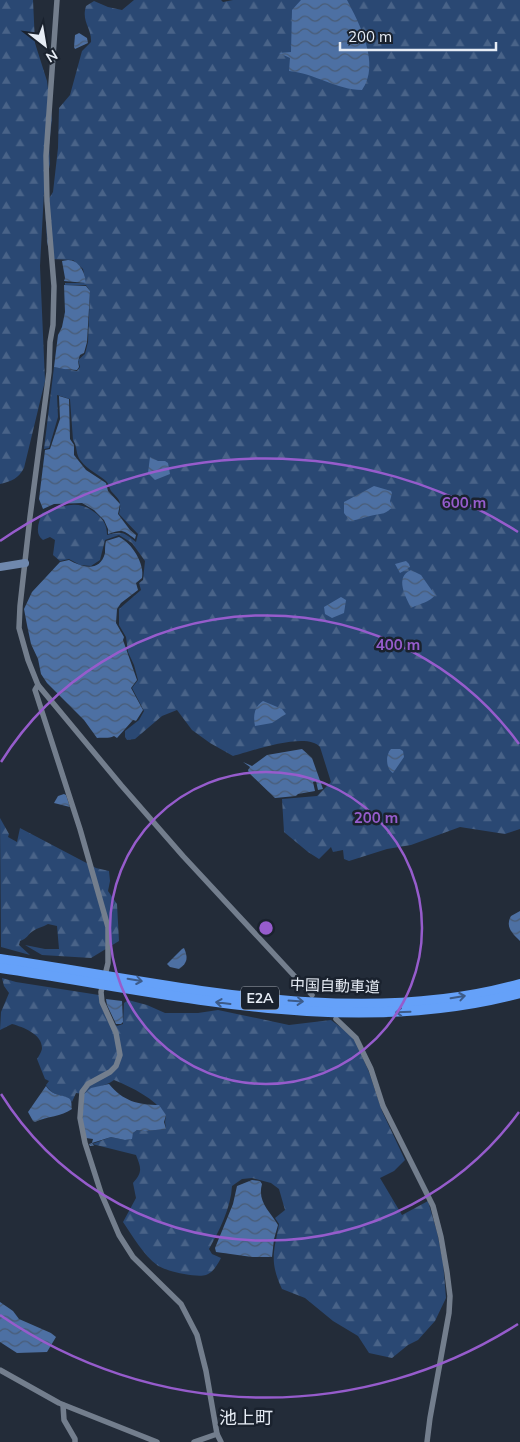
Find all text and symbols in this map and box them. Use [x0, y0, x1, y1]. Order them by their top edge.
north arrow [20, 20, 70, 70]
scale bar [340, 20, 496, 52]
text: 200 m [348, 27, 392, 46]
text: N [43, 46, 61, 67]
text: 600 m [442, 493, 486, 512]
text: 400 m [376, 635, 420, 654]
text: 200 m [354, 808, 398, 827]
centre of rings [257, 919, 275, 937]
street label: 中国自動車道 [290, 974, 380, 997]
one-way arrow [126, 975, 142, 985]
road number: E2A [241, 986, 279, 1010]
one-way arrow [450, 992, 466, 1002]
one-way arrow [287, 996, 303, 1006]
one-way arrow [216, 997, 232, 1007]
one-way arrow [395, 1007, 411, 1016]
district label: 池上町 [219, 1406, 273, 1429]

